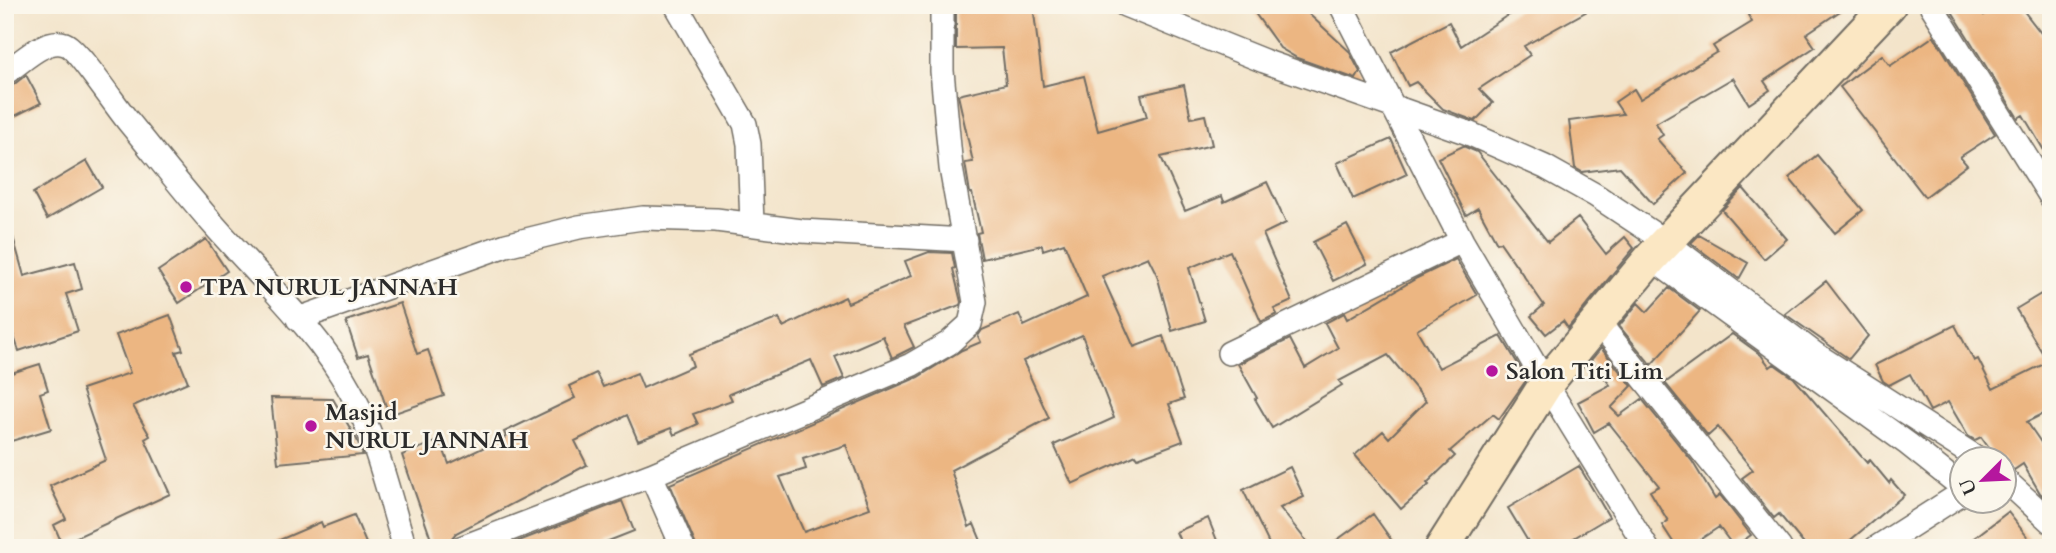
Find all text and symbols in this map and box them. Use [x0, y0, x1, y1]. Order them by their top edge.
place label: TPA NURUL JANNAH [200, 271, 458, 304]
marker: TPA NURUL JANNAH [178, 279, 194, 295]
place label: Salon Titi Lim [1506, 355, 1664, 388]
marker: Salon Titi Lim [1484, 363, 1500, 379]
place label: Masjid NURUL JANNAH [325, 396, 529, 457]
marker: Masjid NURUL JANNAH [303, 418, 319, 434]
north arrow [1948, 444, 2018, 514]
text: U [1953, 474, 1983, 499]

